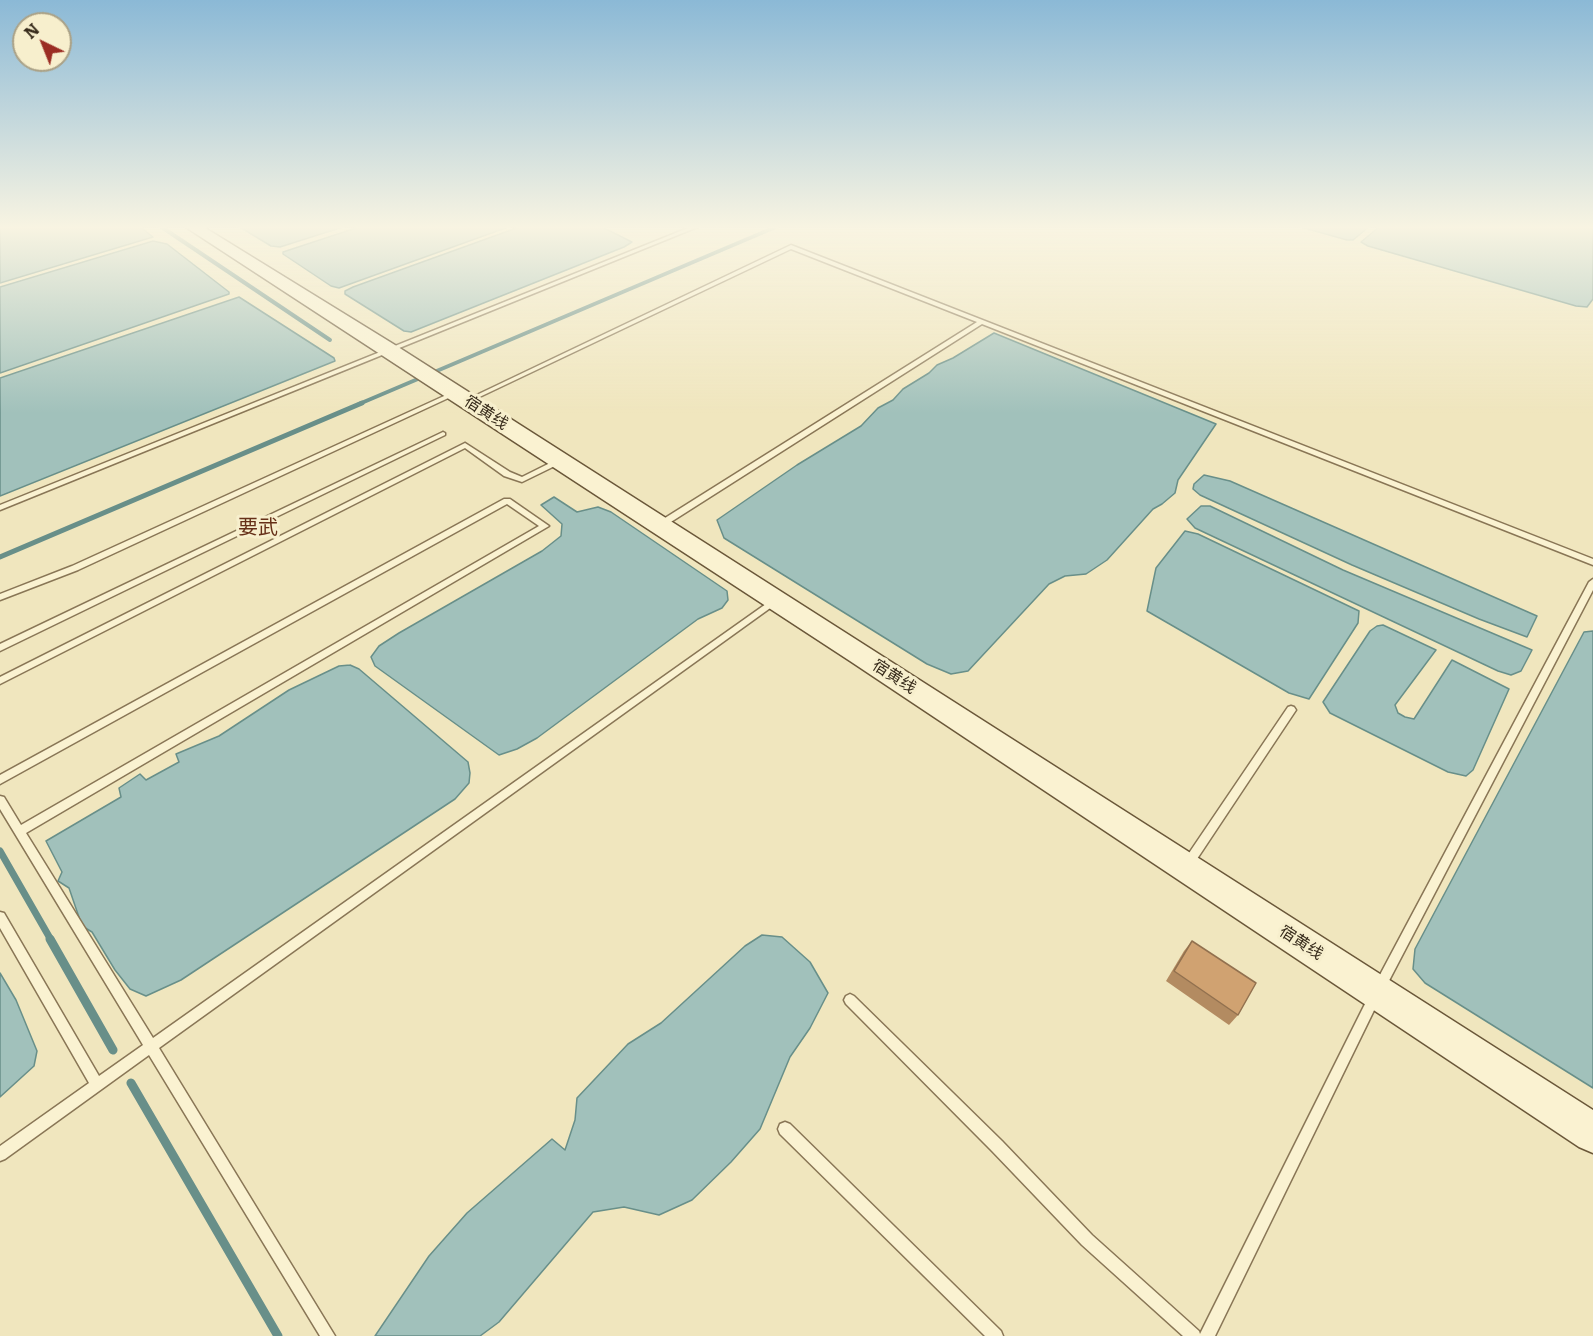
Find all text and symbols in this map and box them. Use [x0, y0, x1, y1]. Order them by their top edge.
north arrow [12, 12, 72, 72]
text: N [18, 17, 44, 44]
street label: 宿黄线 [461, 392, 511, 434]
district label: 要武 [238, 516, 278, 540]
street label: 宿黄线 [869, 656, 919, 698]
street label: 宿黄线 [1276, 922, 1326, 964]

